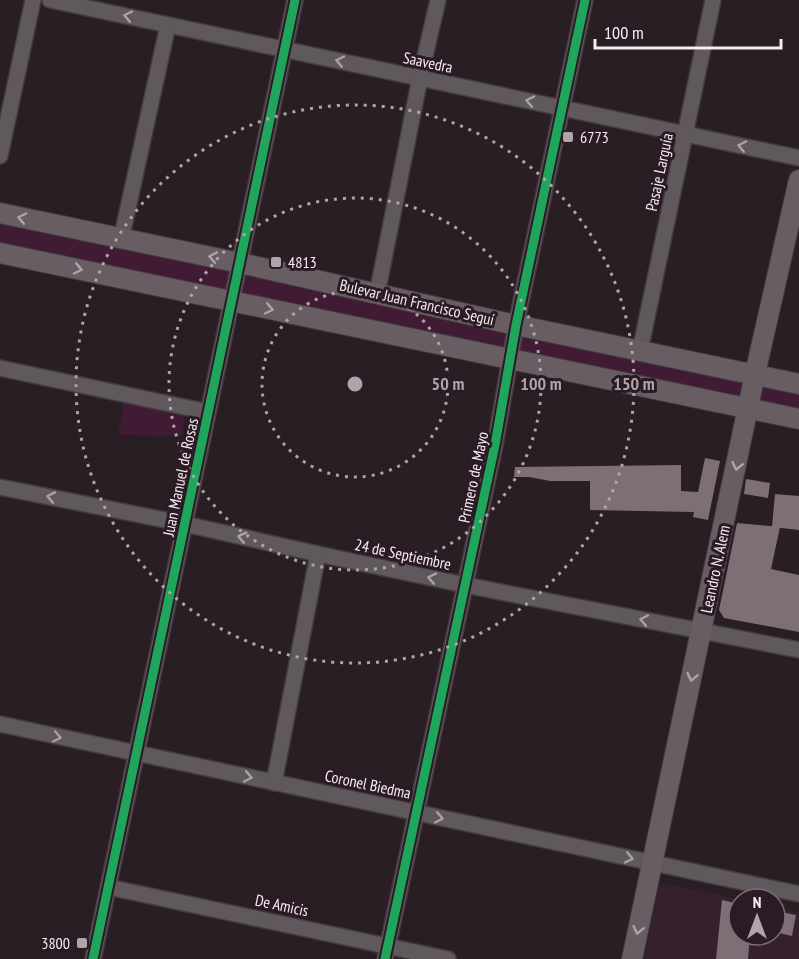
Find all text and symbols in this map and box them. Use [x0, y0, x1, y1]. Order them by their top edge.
one-way arrow [124, 11, 134, 24]
scale bar [595, 12, 781, 50]
text: 100 m [604, 21, 644, 44]
street label: Saavedra [401, 47, 455, 77]
one-way arrow [335, 55, 345, 68]
one-way arrow [526, 96, 536, 109]
place label: 6773 [580, 127, 609, 147]
marker: 6773 [561, 130, 575, 144]
street label: Pasaje Larguía [641, 131, 677, 213]
one-way arrow [737, 140, 747, 153]
one-way arrow [17, 212, 27, 225]
one-way arrow [208, 251, 218, 264]
place label: 4813 [288, 252, 317, 272]
marker: 4813 [269, 255, 283, 269]
one-way arrow [73, 262, 83, 275]
street label: Bulevar Juan Francisco Seguí [338, 274, 497, 330]
one-way arrow [263, 302, 273, 315]
text: 50 m [432, 372, 464, 395]
text: 100 m [520, 372, 562, 395]
text: 150 m [613, 372, 655, 395]
centre of rings [345, 374, 365, 394]
street label: Juan Manuel de Rosas [158, 416, 202, 539]
street label: Primero de Mayo [454, 429, 492, 524]
one-way arrow [731, 461, 744, 471]
one-way arrow [46, 491, 56, 504]
street label: Leandro N. Alem [696, 523, 734, 615]
one-way arrow [237, 531, 247, 544]
street label: 24 de Septiembre [353, 534, 453, 574]
one-way arrow [428, 573, 438, 586]
one-way arrow [640, 614, 650, 627]
one-way arrow [686, 672, 699, 682]
one-way arrow [52, 729, 62, 742]
street label: Coronel Biedma [323, 765, 413, 803]
one-way arrow [243, 770, 253, 783]
one-way arrow [433, 811, 443, 824]
one-way arrow [624, 851, 634, 864]
north arrow [727, 887, 787, 947]
street label: De Amicis [254, 890, 310, 920]
text: N [753, 892, 761, 912]
one-way arrow [632, 924, 645, 934]
place label: 3800 [41, 933, 70, 953]
marker: 3800 [75, 936, 89, 950]

